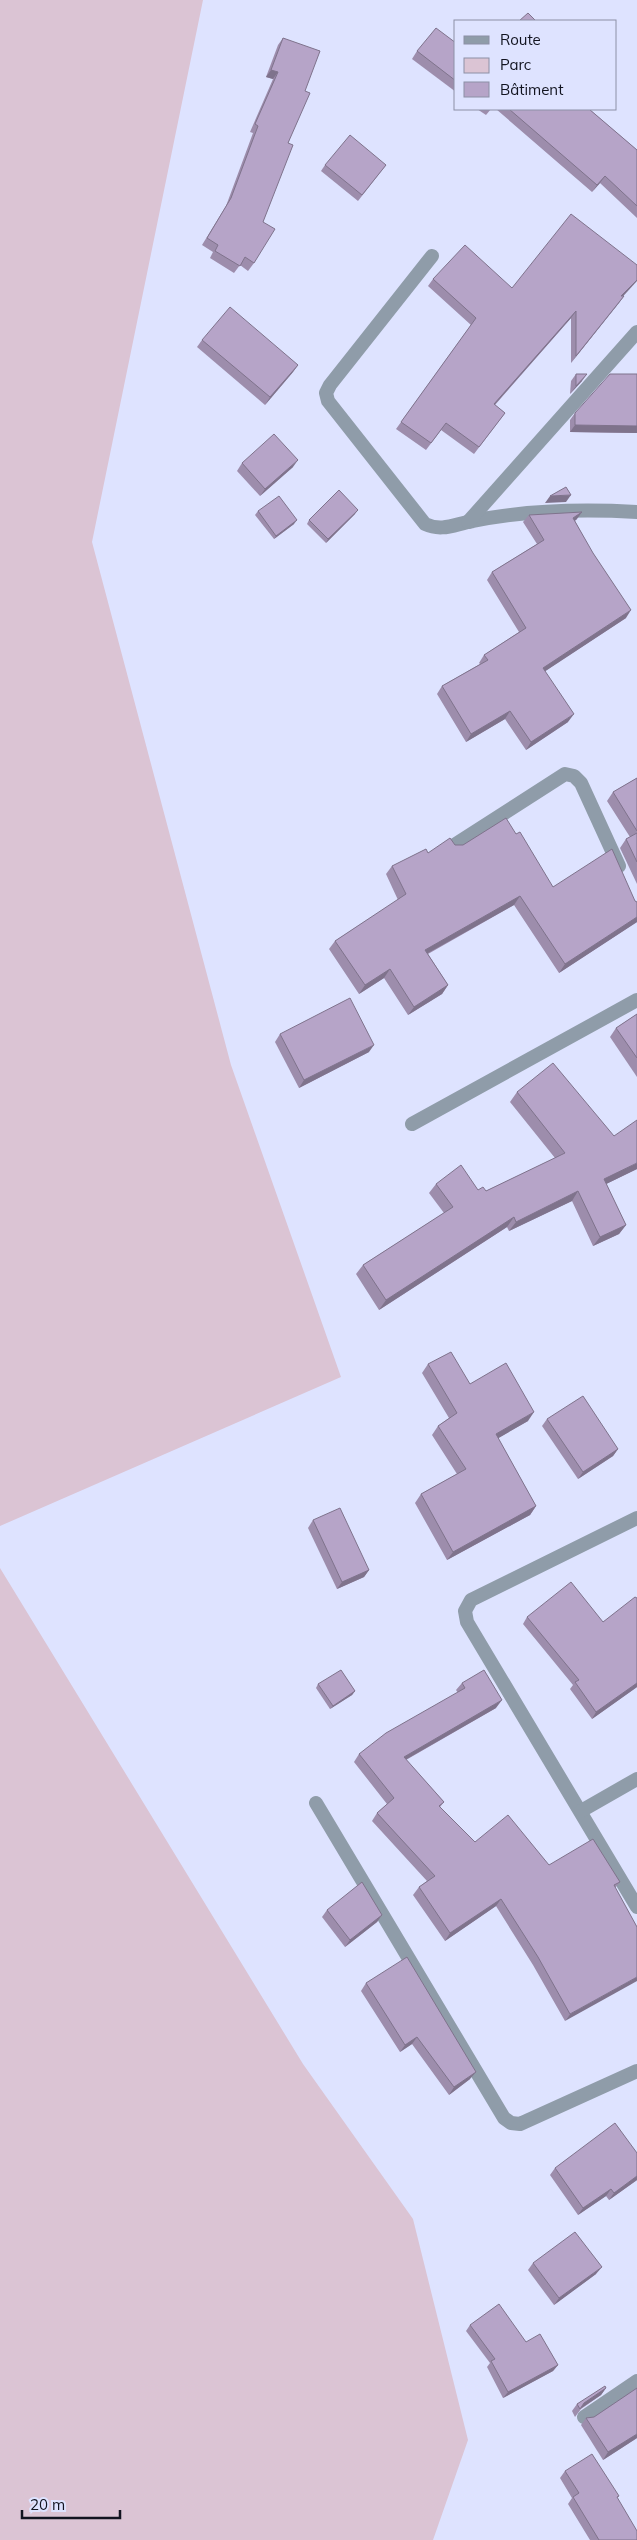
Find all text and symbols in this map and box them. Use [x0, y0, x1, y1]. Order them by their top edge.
legend [454, 20, 617, 110]
text: Route [500, 30, 541, 49]
text: Parc [500, 55, 531, 74]
text: Bâtiment [500, 80, 563, 99]
scale bar [22, 2488, 120, 2520]
text: 20 m [30, 2495, 65, 2514]

